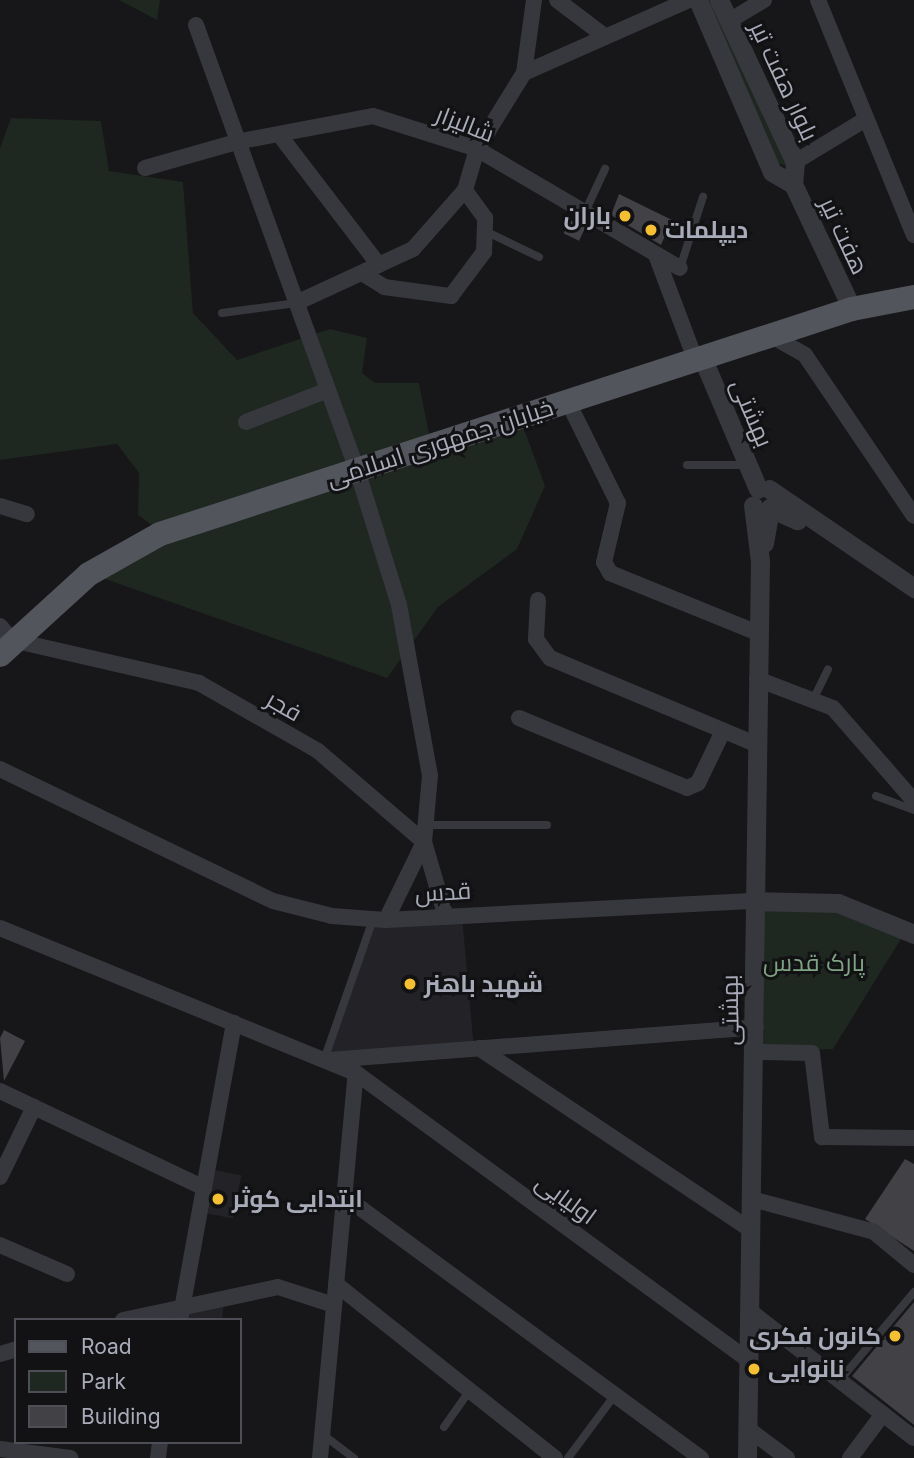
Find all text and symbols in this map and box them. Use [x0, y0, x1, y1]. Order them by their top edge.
street label: بلوار هفت تیر [744, 17, 824, 145]
street label: شالیزار [432, 100, 498, 148]
street label: هفت تیر [814, 193, 874, 279]
place label: باران [563, 202, 611, 230]
marker: باران [617, 208, 633, 224]
place label: دیپلمات [665, 216, 748, 244]
marker: دیپلمات [643, 222, 659, 238]
street label: بهشتی [725, 375, 779, 451]
street label: خیابان جمهوری اسلامی [323, 393, 557, 493]
street label: فجر [261, 684, 307, 728]
street label: قدس [414, 876, 472, 908]
park label: پارک قدس [763, 949, 865, 977]
place label: شهید باهنر [424, 970, 543, 998]
street label: بهشتی [715, 974, 745, 1046]
marker: شهید باهنر [402, 976, 418, 992]
street label: اولیایی [530, 1167, 602, 1231]
place label: ابتدایی کوثر [232, 1185, 363, 1213]
marker: ابتدایی کوثر [210, 1191, 226, 1207]
legend [14, 1318, 242, 1444]
place label: کانون فکری [749, 1322, 881, 1350]
marker: کانون فکری [887, 1328, 903, 1344]
text: Road [81, 1334, 132, 1359]
place label: نانوایی [768, 1355, 845, 1383]
marker: نانوایی [746, 1361, 762, 1377]
text: Park [81, 1369, 126, 1394]
text: Building [81, 1404, 161, 1429]

